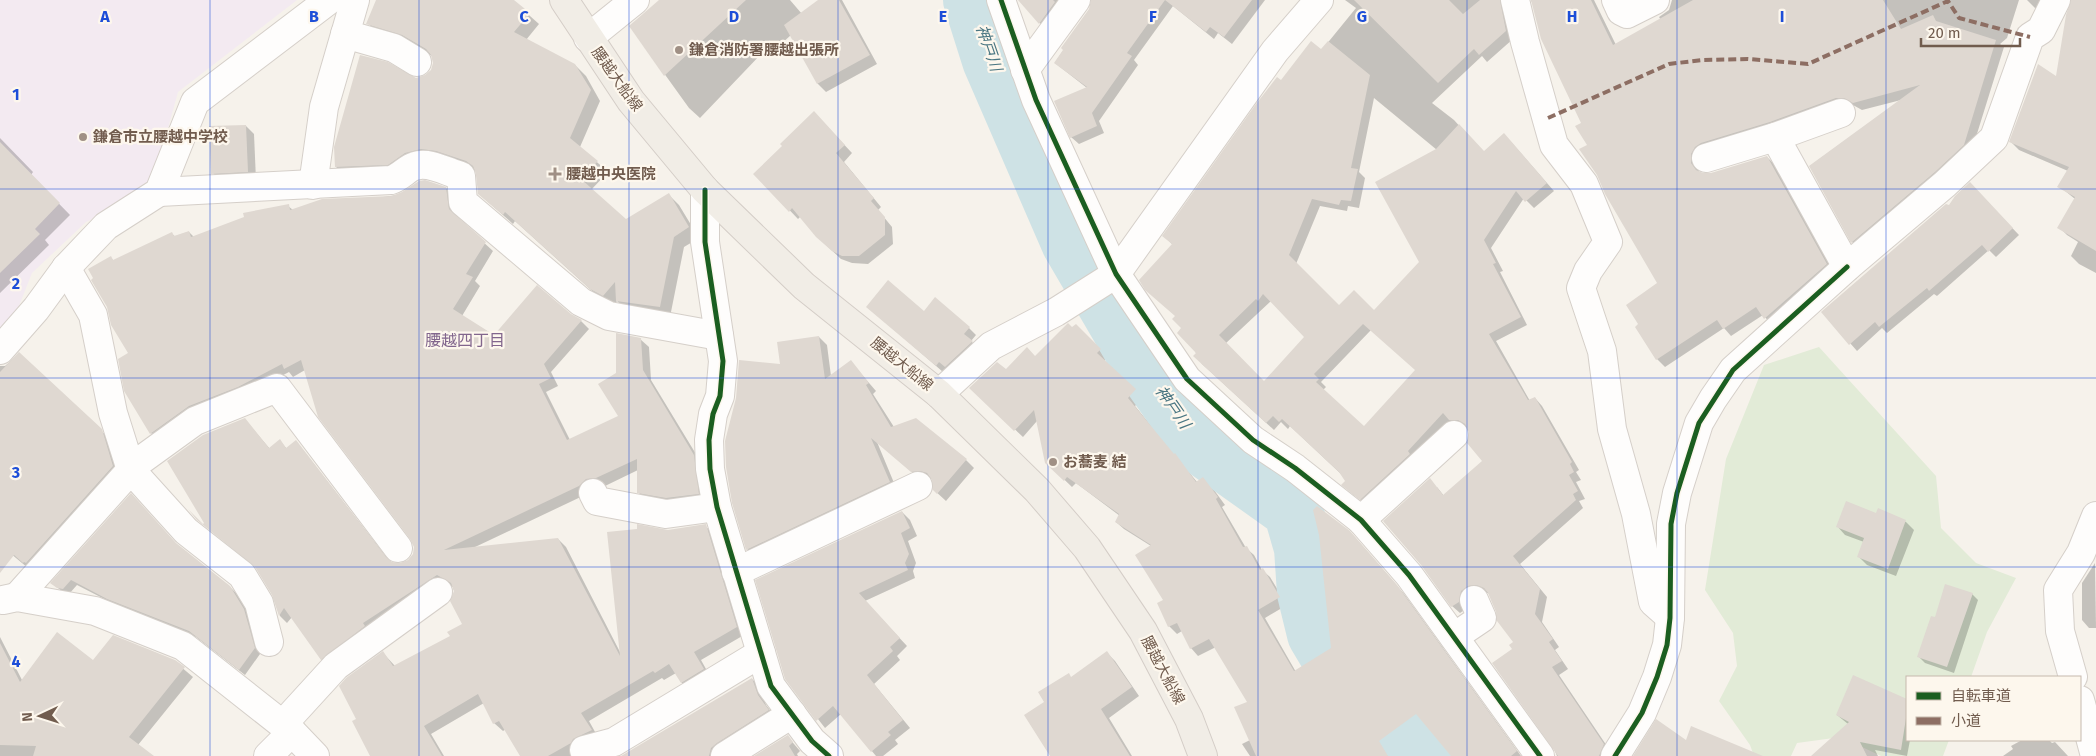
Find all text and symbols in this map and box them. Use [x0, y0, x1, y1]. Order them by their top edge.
text: A [99, 7, 110, 26]
text: B [309, 7, 319, 26]
text: C [519, 7, 529, 26]
text: D [729, 7, 739, 26]
text: E [939, 7, 947, 26]
text: F [1149, 7, 1157, 26]
text: G [1357, 7, 1367, 26]
text: H [1567, 7, 1577, 26]
text: I [1780, 7, 1784, 26]
scale bar [1921, 15, 2020, 47]
water label: 神戸川 [972, 22, 1006, 76]
text: 20 m [1928, 24, 1961, 42]
place label: 鎌倉消防署腰越出張所 [688, 41, 839, 59]
street label: 腰越大船線 [588, 43, 646, 115]
marker: 鎌倉消防署腰越出張所 [673, 44, 685, 56]
text: 1 [12, 85, 20, 104]
place label: 鎌倉市立腰越中学校 [92, 128, 228, 146]
marker: 鎌倉市立腰越中学校 [77, 131, 89, 143]
place label: 腰越中央医院 [566, 165, 656, 183]
marker: 腰越中央医院 [548, 167, 562, 181]
text: 2 [12, 274, 20, 293]
district label: 腰越四丁目 [425, 331, 505, 350]
street label: 腰越大船線 [867, 333, 937, 395]
water label: 神戸川 [1151, 382, 1196, 434]
place label: お蕎麦 結 [1063, 453, 1127, 471]
marker: お蕎麦 結 [1047, 456, 1059, 468]
text: 3 [11, 463, 20, 482]
street label: 腰越大船線 [1137, 633, 1189, 707]
text: 4 [11, 652, 21, 671]
legend [1906, 676, 2081, 741]
text: 自転車道 [1951, 687, 2011, 705]
north arrow [15, 691, 65, 741]
text: N [19, 712, 36, 722]
text: 小道 [1951, 712, 1981, 730]

